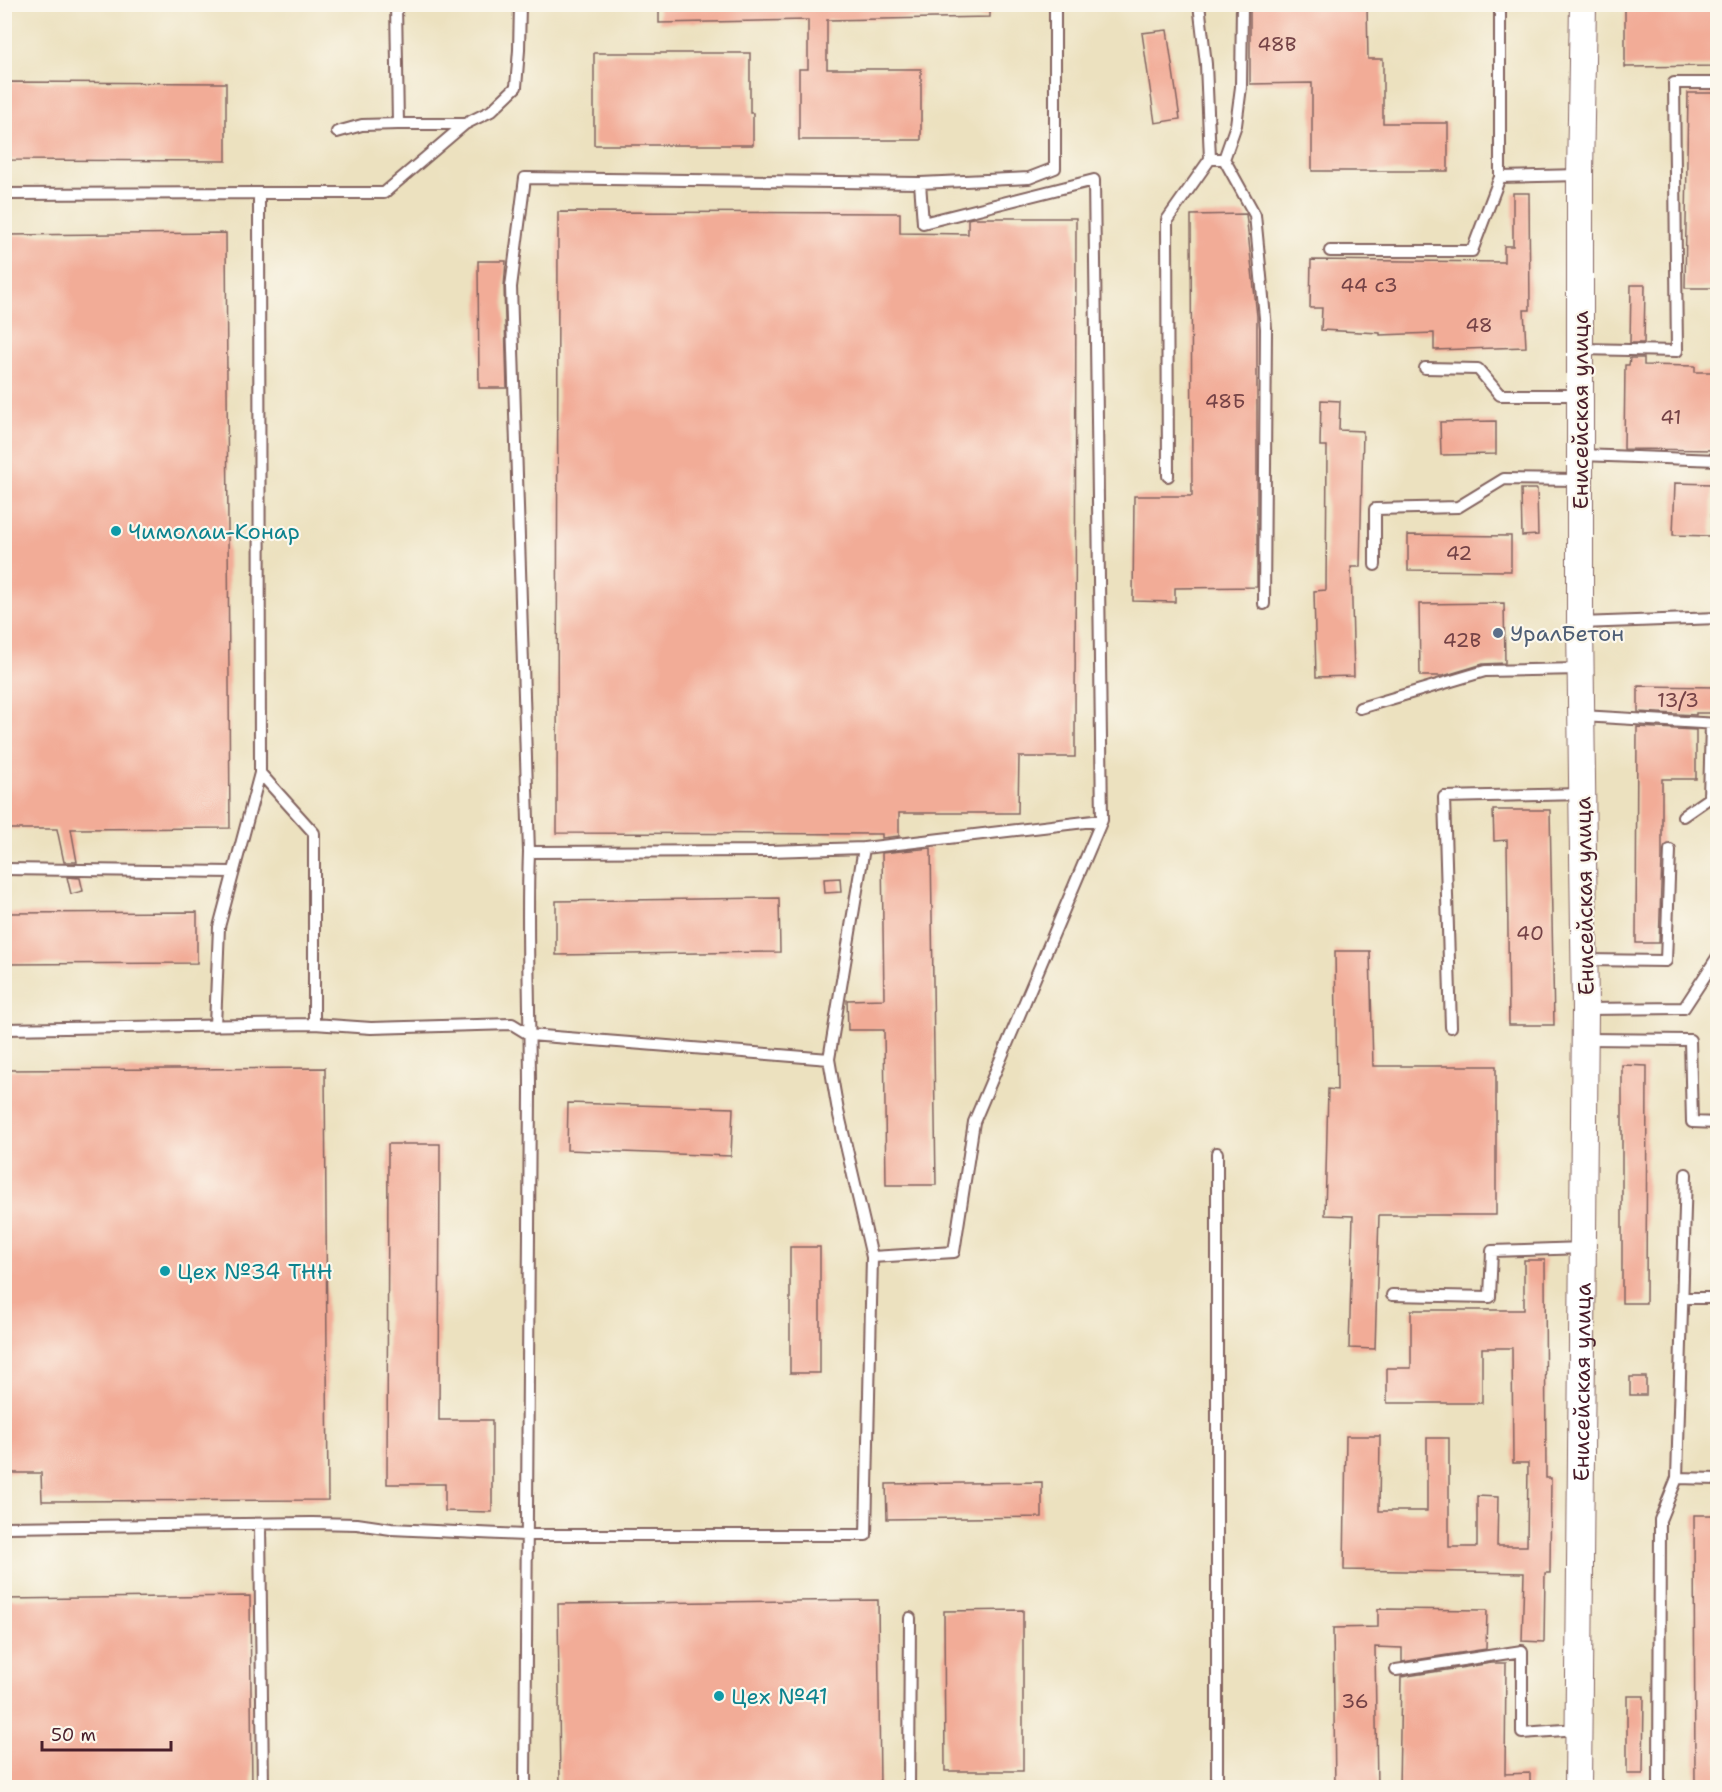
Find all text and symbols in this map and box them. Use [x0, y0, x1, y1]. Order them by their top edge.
house number: 48В [1257, 31, 1297, 57]
house number: 44 с3 [1340, 272, 1398, 298]
street label: Енисейская улица [1566, 310, 1595, 509]
house number: 48 [1465, 312, 1493, 338]
house number: 48Б [1205, 388, 1245, 414]
house number: 41 [1660, 404, 1682, 430]
place label: Чимолаи-Конар [128, 517, 300, 546]
marker: Чимолаи-Конар [109, 524, 123, 538]
house number: 42 [1446, 540, 1472, 566]
place label: УралБетон [1510, 619, 1624, 648]
marker: УралБетон [1491, 626, 1505, 640]
house number: 42В [1443, 627, 1481, 653]
house number: 13/3 [1657, 687, 1699, 713]
street label: Енисейская улица [1568, 796, 1601, 996]
house number: 40 [1516, 920, 1544, 946]
place label: Цех №34 ТНН [177, 1257, 333, 1286]
marker: Цех №34 ТНН [158, 1264, 172, 1278]
street label: Енисейская улица [1567, 1282, 1598, 1482]
place label: Цех №41 [731, 1682, 828, 1711]
house number: 36 [1341, 1688, 1369, 1714]
marker: Цех №41 [712, 1689, 726, 1703]
scale bar [42, 1714, 171, 1752]
text: 50 m [51, 1723, 96, 1747]

